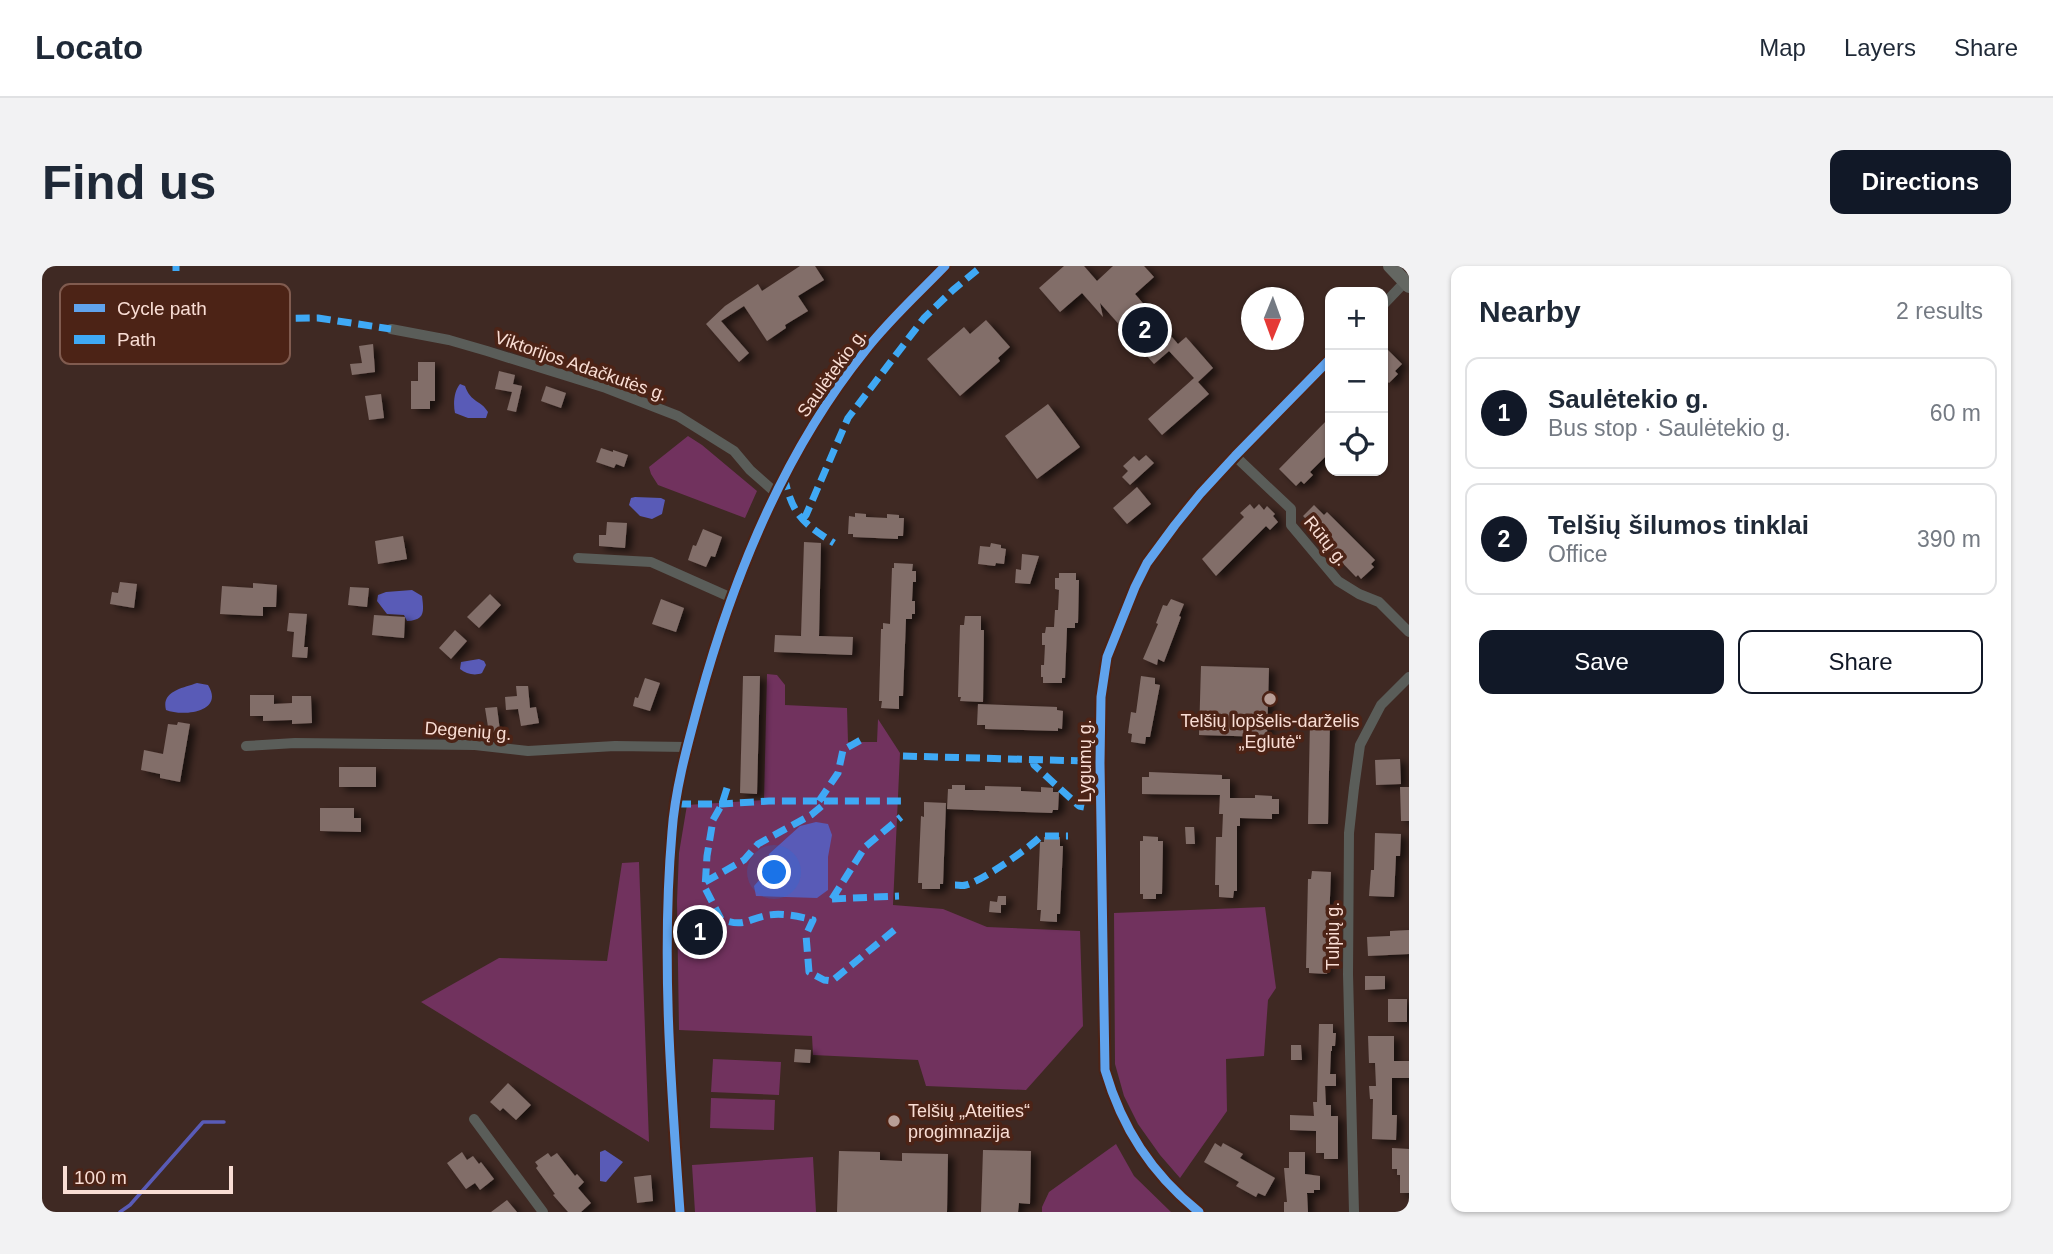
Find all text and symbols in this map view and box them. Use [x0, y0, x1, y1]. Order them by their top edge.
text: Locato [35, 29, 143, 66]
text: Map [1759, 34, 1806, 61]
text: Layers [1844, 34, 1916, 61]
text: Share [1954, 34, 2018, 61]
button: Directions [1830, 150, 2011, 214]
text: Find us [42, 155, 216, 209]
legend [60, 284, 290, 364]
north arrow [1241, 287, 1304, 350]
map controls [1325, 287, 1388, 476]
button: + [1325, 287, 1388, 350]
text: Nearby [1479, 295, 1581, 328]
text: Cycle path [117, 298, 207, 319]
text: 2 results [1896, 298, 1983, 324]
pin: 2 [1122, 304, 1168, 356]
street label: Saulėtekio g. [793, 325, 871, 421]
street label: Viktorijos Adačkutės g. [492, 327, 670, 405]
text: Path [117, 329, 156, 350]
button: − [1325, 350, 1388, 413]
text: Saulėtekio g. [1548, 384, 1708, 414]
text: 1 [1498, 400, 1510, 426]
text: 60 m [1930, 400, 1981, 426]
button: locate [1325, 413, 1388, 476]
text: Bus stop · Saulėtekio g. [1548, 415, 1791, 441]
text: Telšių šilumos tinklai [1548, 510, 1809, 540]
street label: Rūtų g. [1300, 512, 1352, 570]
text: 2 [1498, 526, 1510, 552]
text: 390 m [1917, 526, 1981, 552]
text: Office [1548, 541, 1608, 567]
button: Save [1479, 630, 1724, 694]
button: Share [1738, 630, 1983, 694]
marker: Telšių lopšelis-darželis „Eglutė“ [1262, 691, 1278, 707]
place label: Telšių lopšelis-darželis „Eglutė“ [1180, 711, 1360, 752]
street label: Degenių g. [424, 718, 512, 744]
street label: Lygumų g. [1075, 719, 1095, 803]
your location [757, 855, 791, 889]
street label: Tulpių g. [1323, 902, 1343, 970]
pin: 1 [677, 906, 723, 958]
place label: Telšių „Ateities“ progimnazija [908, 1101, 1030, 1142]
marker: Telšių „Ateities“ progimnazija [886, 1113, 902, 1129]
scale bar [63, 1163, 233, 1195]
text: 100 m [74, 1167, 127, 1188]

